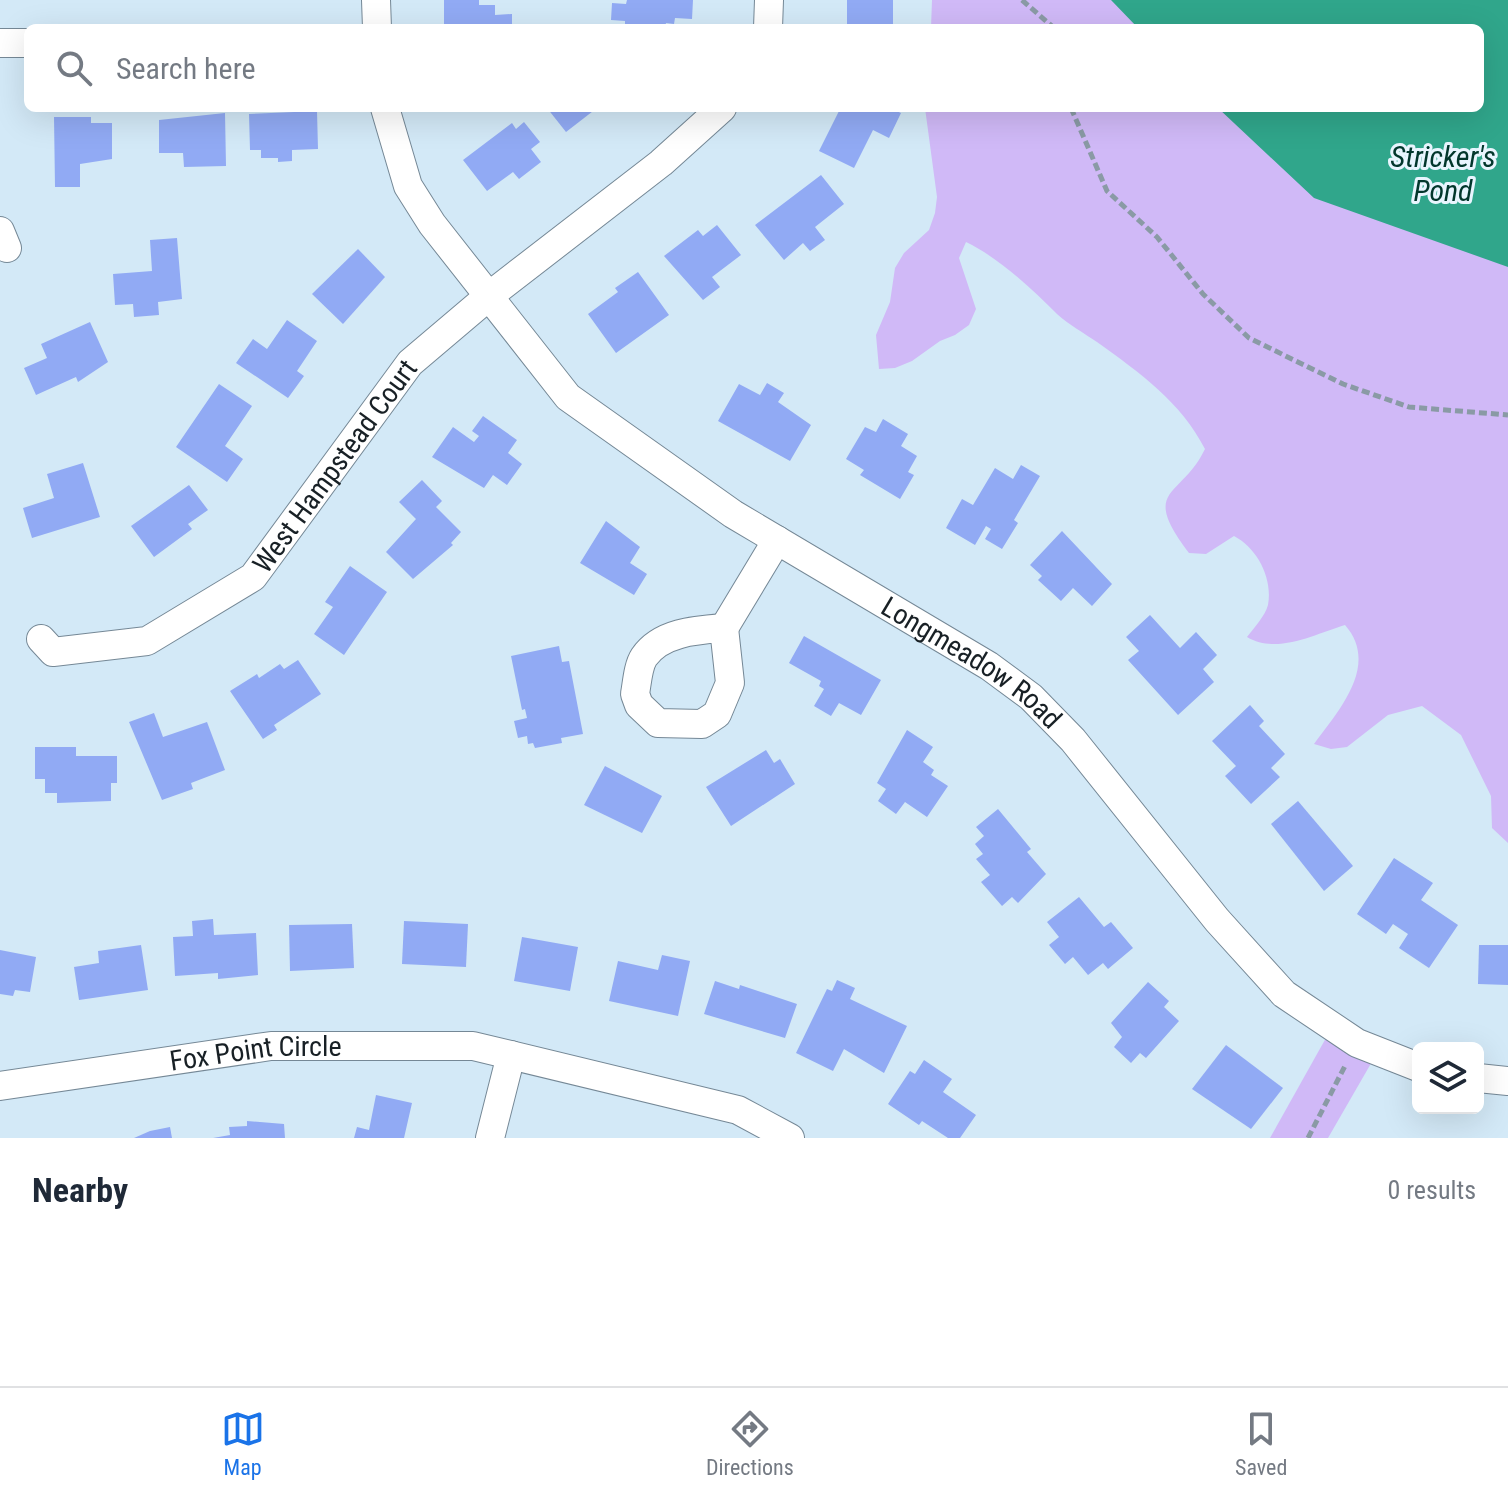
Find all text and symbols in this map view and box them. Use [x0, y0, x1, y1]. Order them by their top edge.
search box [24, 24, 1484, 112]
icon: search [52, 46, 96, 90]
text: Search here [116, 51, 256, 86]
water label: Stricker's Pond [1390, 139, 1496, 208]
street label: West Hampstead Court [245, 353, 424, 579]
street label: Longmeadow Road [876, 590, 1069, 735]
street label: Fox Point Circle [167, 1030, 342, 1077]
map controls [1412, 1042, 1484, 1114]
button: layers [1412, 1042, 1484, 1114]
text: Nearby [32, 1170, 128, 1210]
text: 0 results [1387, 1175, 1476, 1205]
tab: Map [221, 1407, 265, 1480]
tab: Directions [706, 1407, 794, 1480]
tab: Saved [1235, 1407, 1287, 1480]

